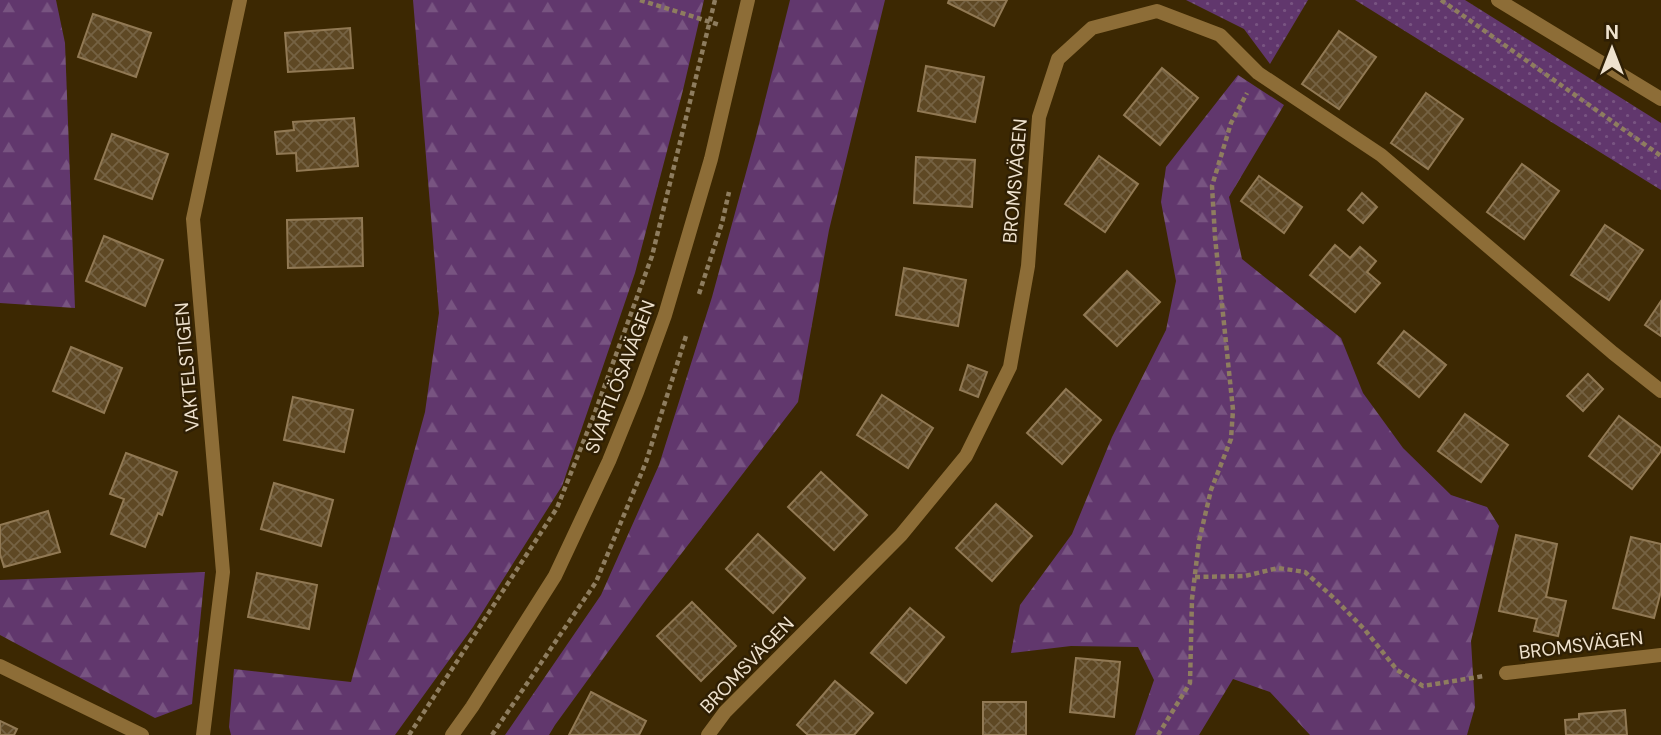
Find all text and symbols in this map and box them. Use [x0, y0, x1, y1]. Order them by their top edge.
north arrow [1577, 14, 1647, 84]
text: N [1605, 20, 1619, 45]
street label: BROMSVÄGEN [997, 118, 1033, 244]
street label: SVARTLÖSAVÄGEN [579, 297, 661, 457]
street label: VAKTELSTIGEN [169, 301, 205, 433]
street label: BROMSVÄGEN [695, 611, 799, 719]
street label: BROMSVÄGEN [1517, 625, 1645, 665]

